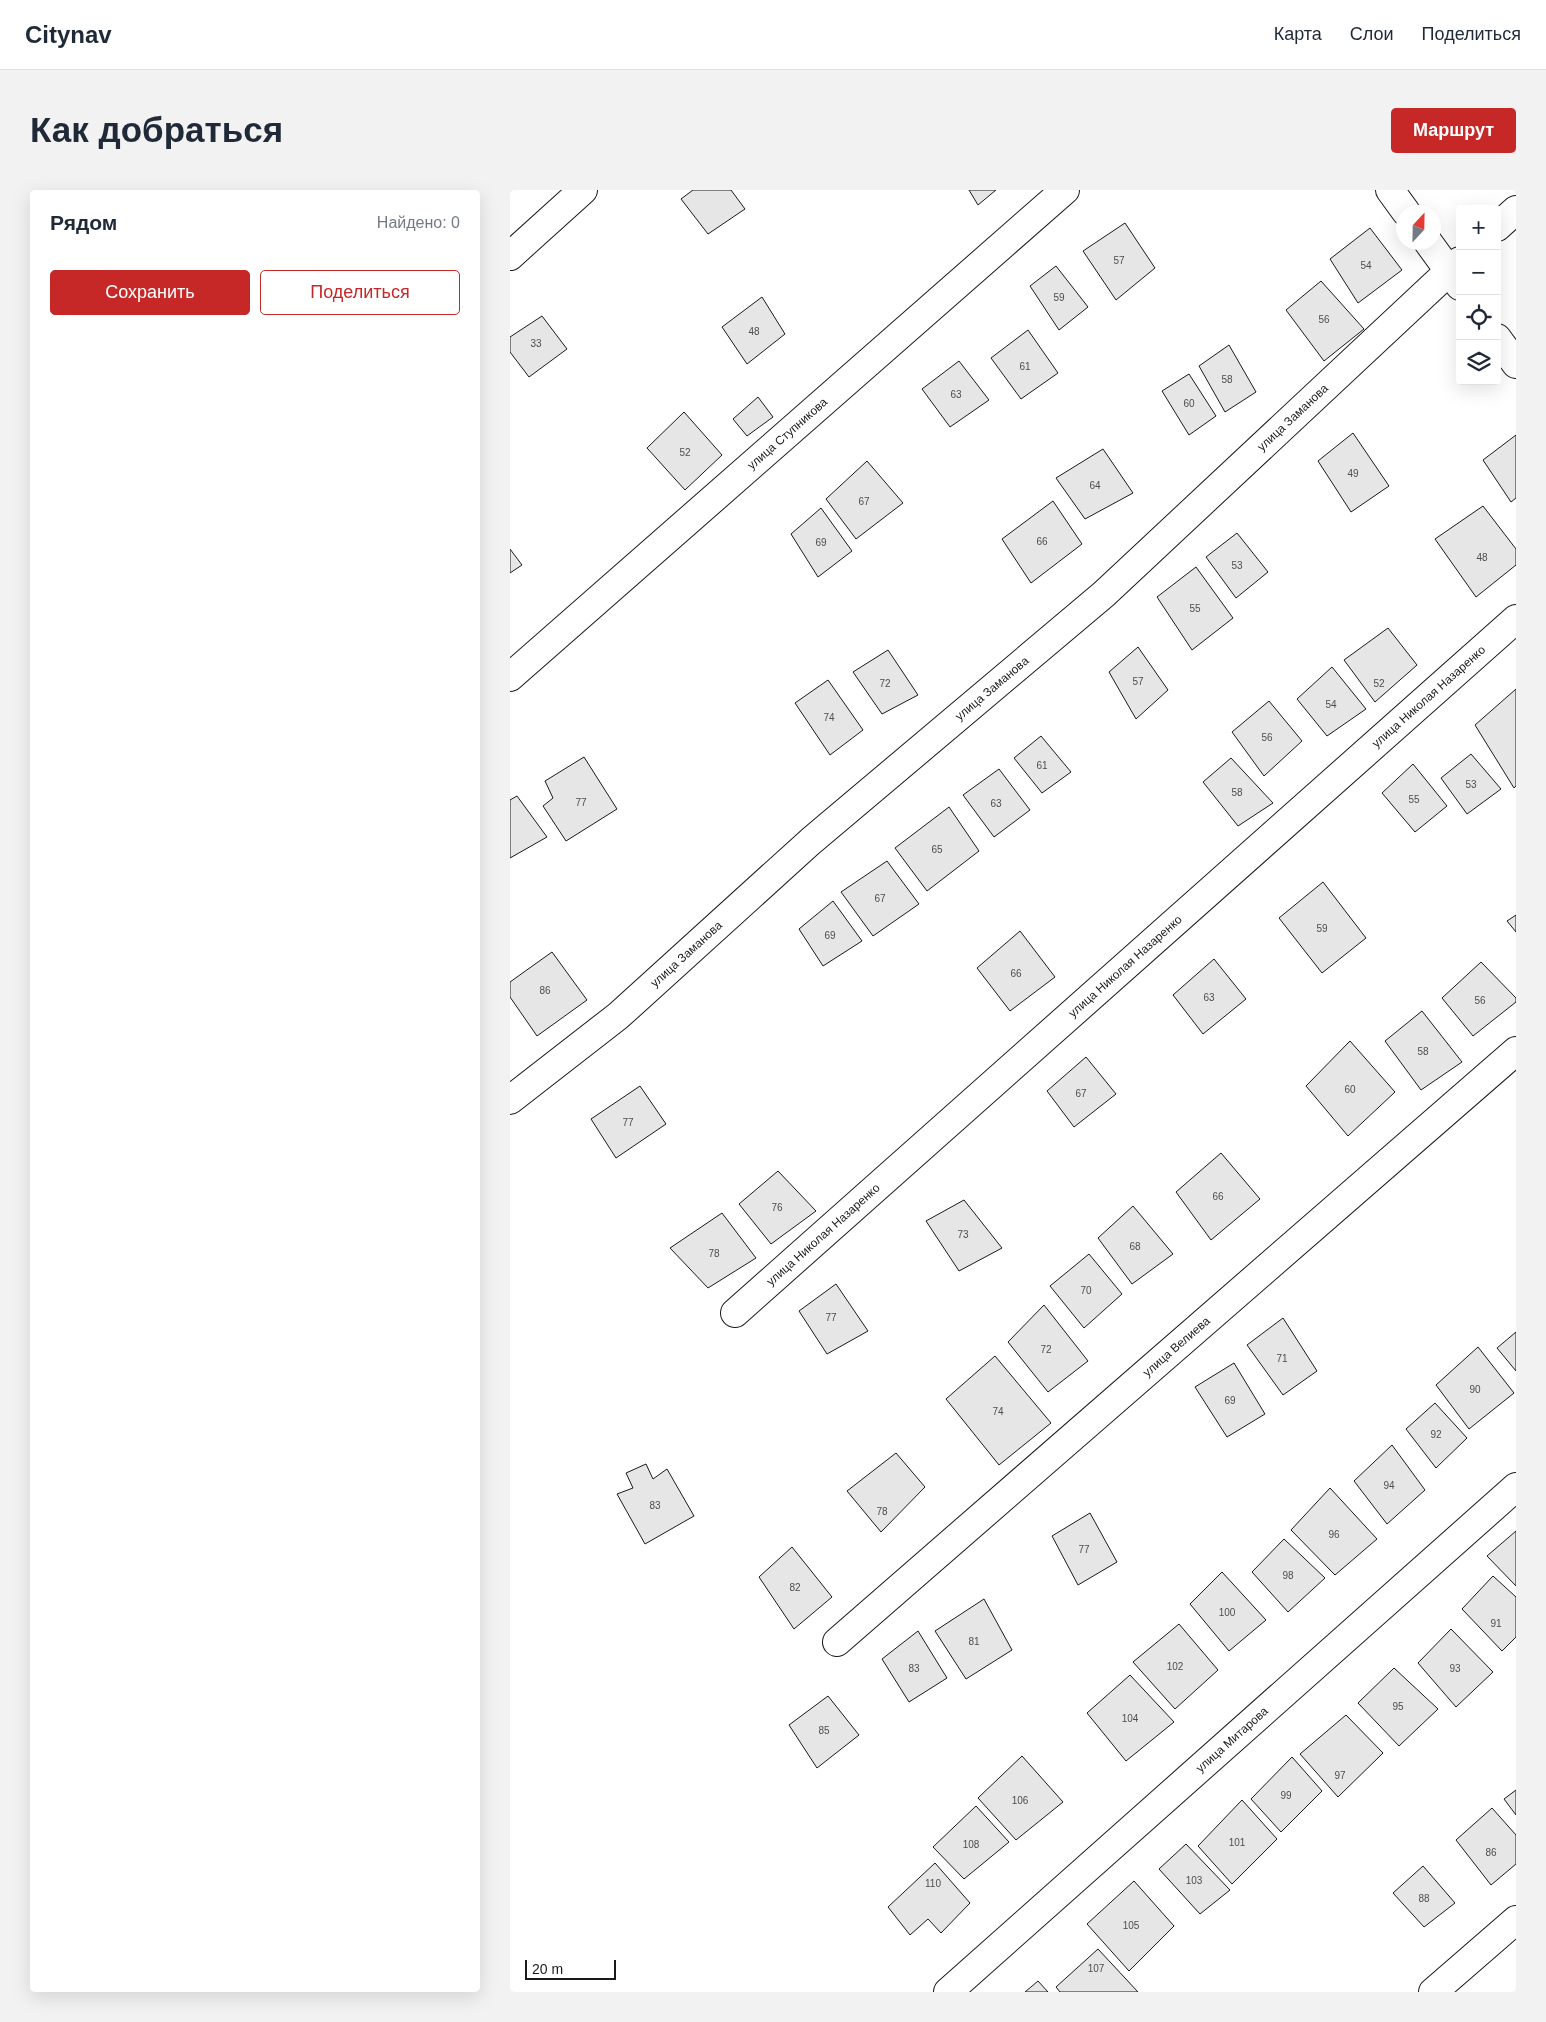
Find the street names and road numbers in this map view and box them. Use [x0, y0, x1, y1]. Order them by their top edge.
street label: улица Заманова [1255, 381, 1331, 454]
street label: улица Ступникова [745, 395, 830, 472]
street label: улица Николая Назаренко [1369, 642, 1488, 751]
street label: улица Заманова [952, 653, 1032, 723]
street label: улица Николая Назаренко [1066, 912, 1185, 1020]
street label: улица Заманова [648, 918, 725, 990]
street label: улица Николая Назаренко [764, 1180, 883, 1289]
street label: улица Велиева [1140, 1313, 1213, 1379]
street label: улица Митарова [1193, 1704, 1271, 1775]

